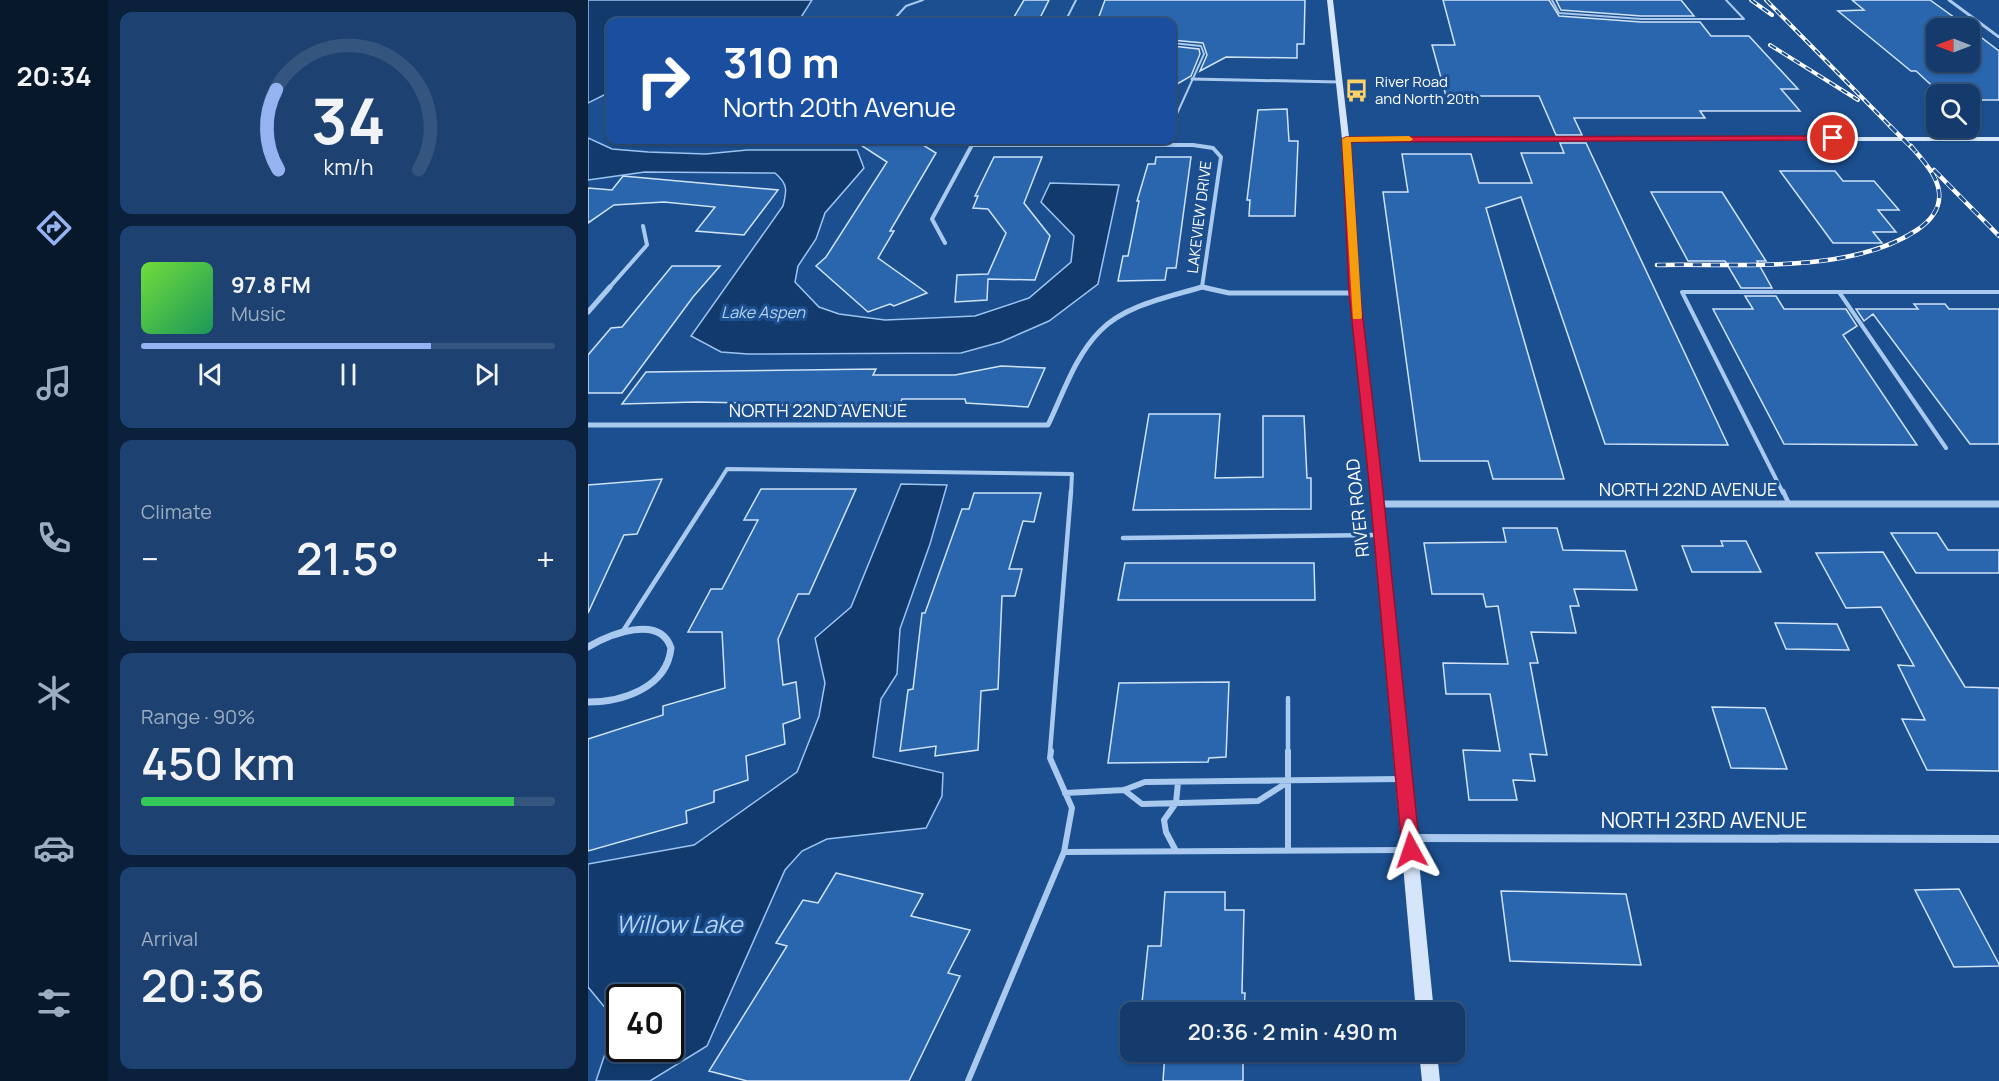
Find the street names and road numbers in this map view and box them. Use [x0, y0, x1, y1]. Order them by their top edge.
street label: LAKEVIEW DRIVE [1182, 159, 1216, 275]
street label: NORTH 22ND AVENUE [729, 398, 907, 422]
street label: RIVER ROAD [1340, 457, 1374, 559]
street label: NORTH 22ND AVENUE [1599, 477, 1777, 501]
street label: NORTH 23RD AVENUE [1601, 806, 1807, 834]

